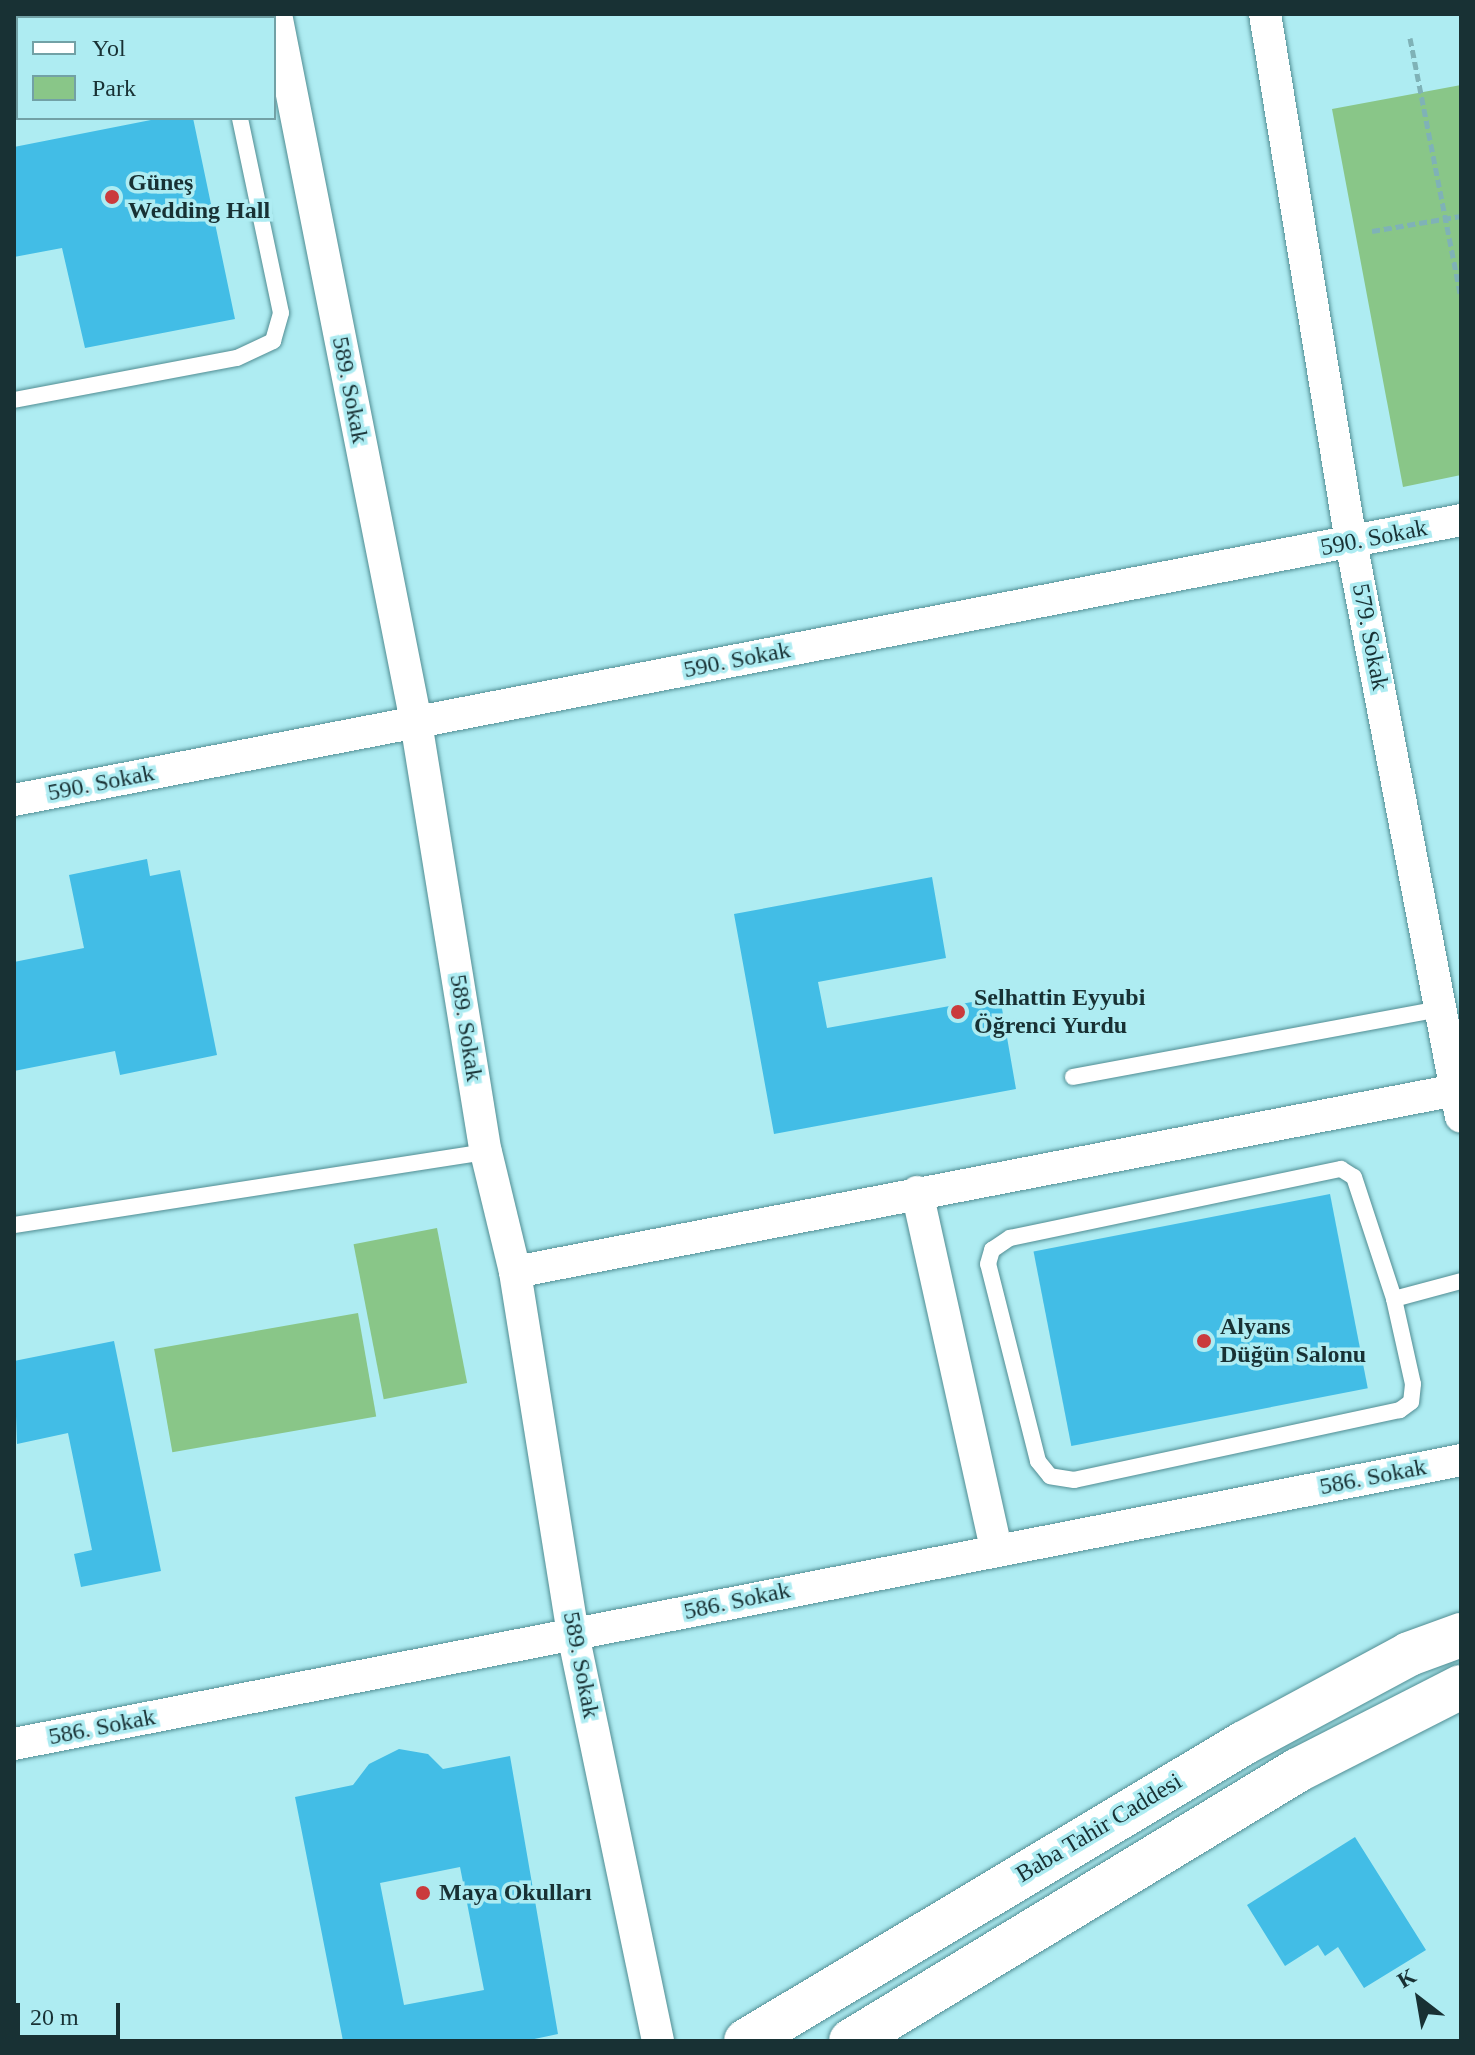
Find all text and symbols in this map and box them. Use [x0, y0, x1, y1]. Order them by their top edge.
legend [16, 16, 276, 120]
text: Yol [92, 35, 126, 61]
text: Park [92, 75, 136, 101]
place label: Güneş Wedding Hall [128, 169, 270, 225]
marker: Güneş Wedding Hall [103, 188, 121, 206]
street label: 589. Sokak [326, 334, 374, 446]
street label: 590. Sokak [1318, 514, 1430, 562]
street label: 579. Sokak [1346, 581, 1394, 693]
street label: 590. Sokak [681, 636, 793, 684]
street label: 590. Sokak [45, 759, 157, 807]
street label: 589. Sokak [443, 972, 489, 1084]
place label: Selhattin Eyyubi Öğrenci Yurdu [974, 984, 1145, 1040]
marker: Selhattin Eyyubi Öğrenci Yurdu [949, 1003, 967, 1021]
place label: Alyans Düğün Salonu [1220, 1313, 1366, 1369]
marker: Alyans Düğün Salonu [1195, 1332, 1213, 1350]
street label: 586. Sokak [1317, 1453, 1429, 1501]
street label: 586. Sokak [681, 1576, 793, 1626]
street label: 589. Sokak [557, 1609, 605, 1721]
street label: 586. Sokak [46, 1703, 158, 1751]
street label: Baba Tahir Caddesi [1011, 1767, 1187, 1889]
place label: Maya Okulları [439, 1879, 592, 1907]
marker: Maya Okulları [414, 1884, 432, 1902]
north arrow [1379, 1959, 1459, 2039]
text: K [1393, 1963, 1420, 1993]
scale bar [20, 1987, 124, 2037]
text: 20 m [30, 2004, 79, 2030]

